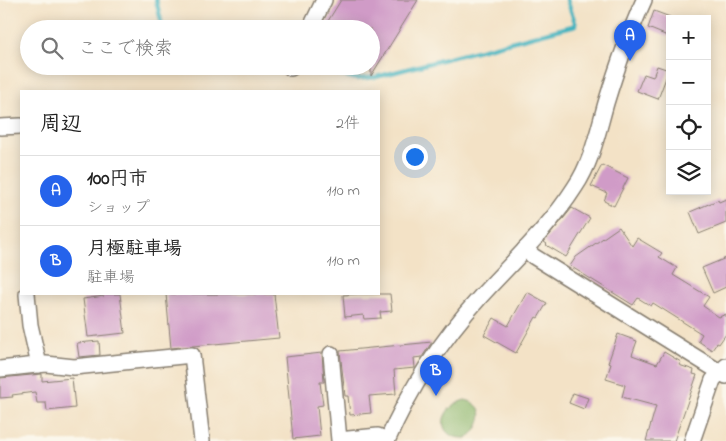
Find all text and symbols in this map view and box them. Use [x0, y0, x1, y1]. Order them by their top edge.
map controls [666, 15, 711, 195]
button: + [666, 15, 711, 60]
search box [20, 20, 380, 75]
pin: A [614, 20, 646, 61]
icon: search [38, 34, 66, 62]
text: ここで検索 [78, 36, 173, 63]
button: − [666, 60, 711, 105]
button: locate [666, 105, 711, 150]
text: 周辺 [40, 110, 82, 140]
text: 2件 [336, 112, 360, 136]
your location [402, 144, 428, 170]
button: layers [666, 150, 711, 195]
text: 100円市 [87, 166, 147, 193]
text: A [51, 179, 61, 203]
text: 110 m [326, 179, 360, 203]
text: ショップ [87, 196, 150, 220]
text: 月極駐車場 [87, 236, 182, 263]
text: B [51, 249, 61, 273]
text: 110 m [326, 249, 360, 273]
text: 駐車場 [87, 266, 135, 290]
pin: B [420, 355, 452, 396]

